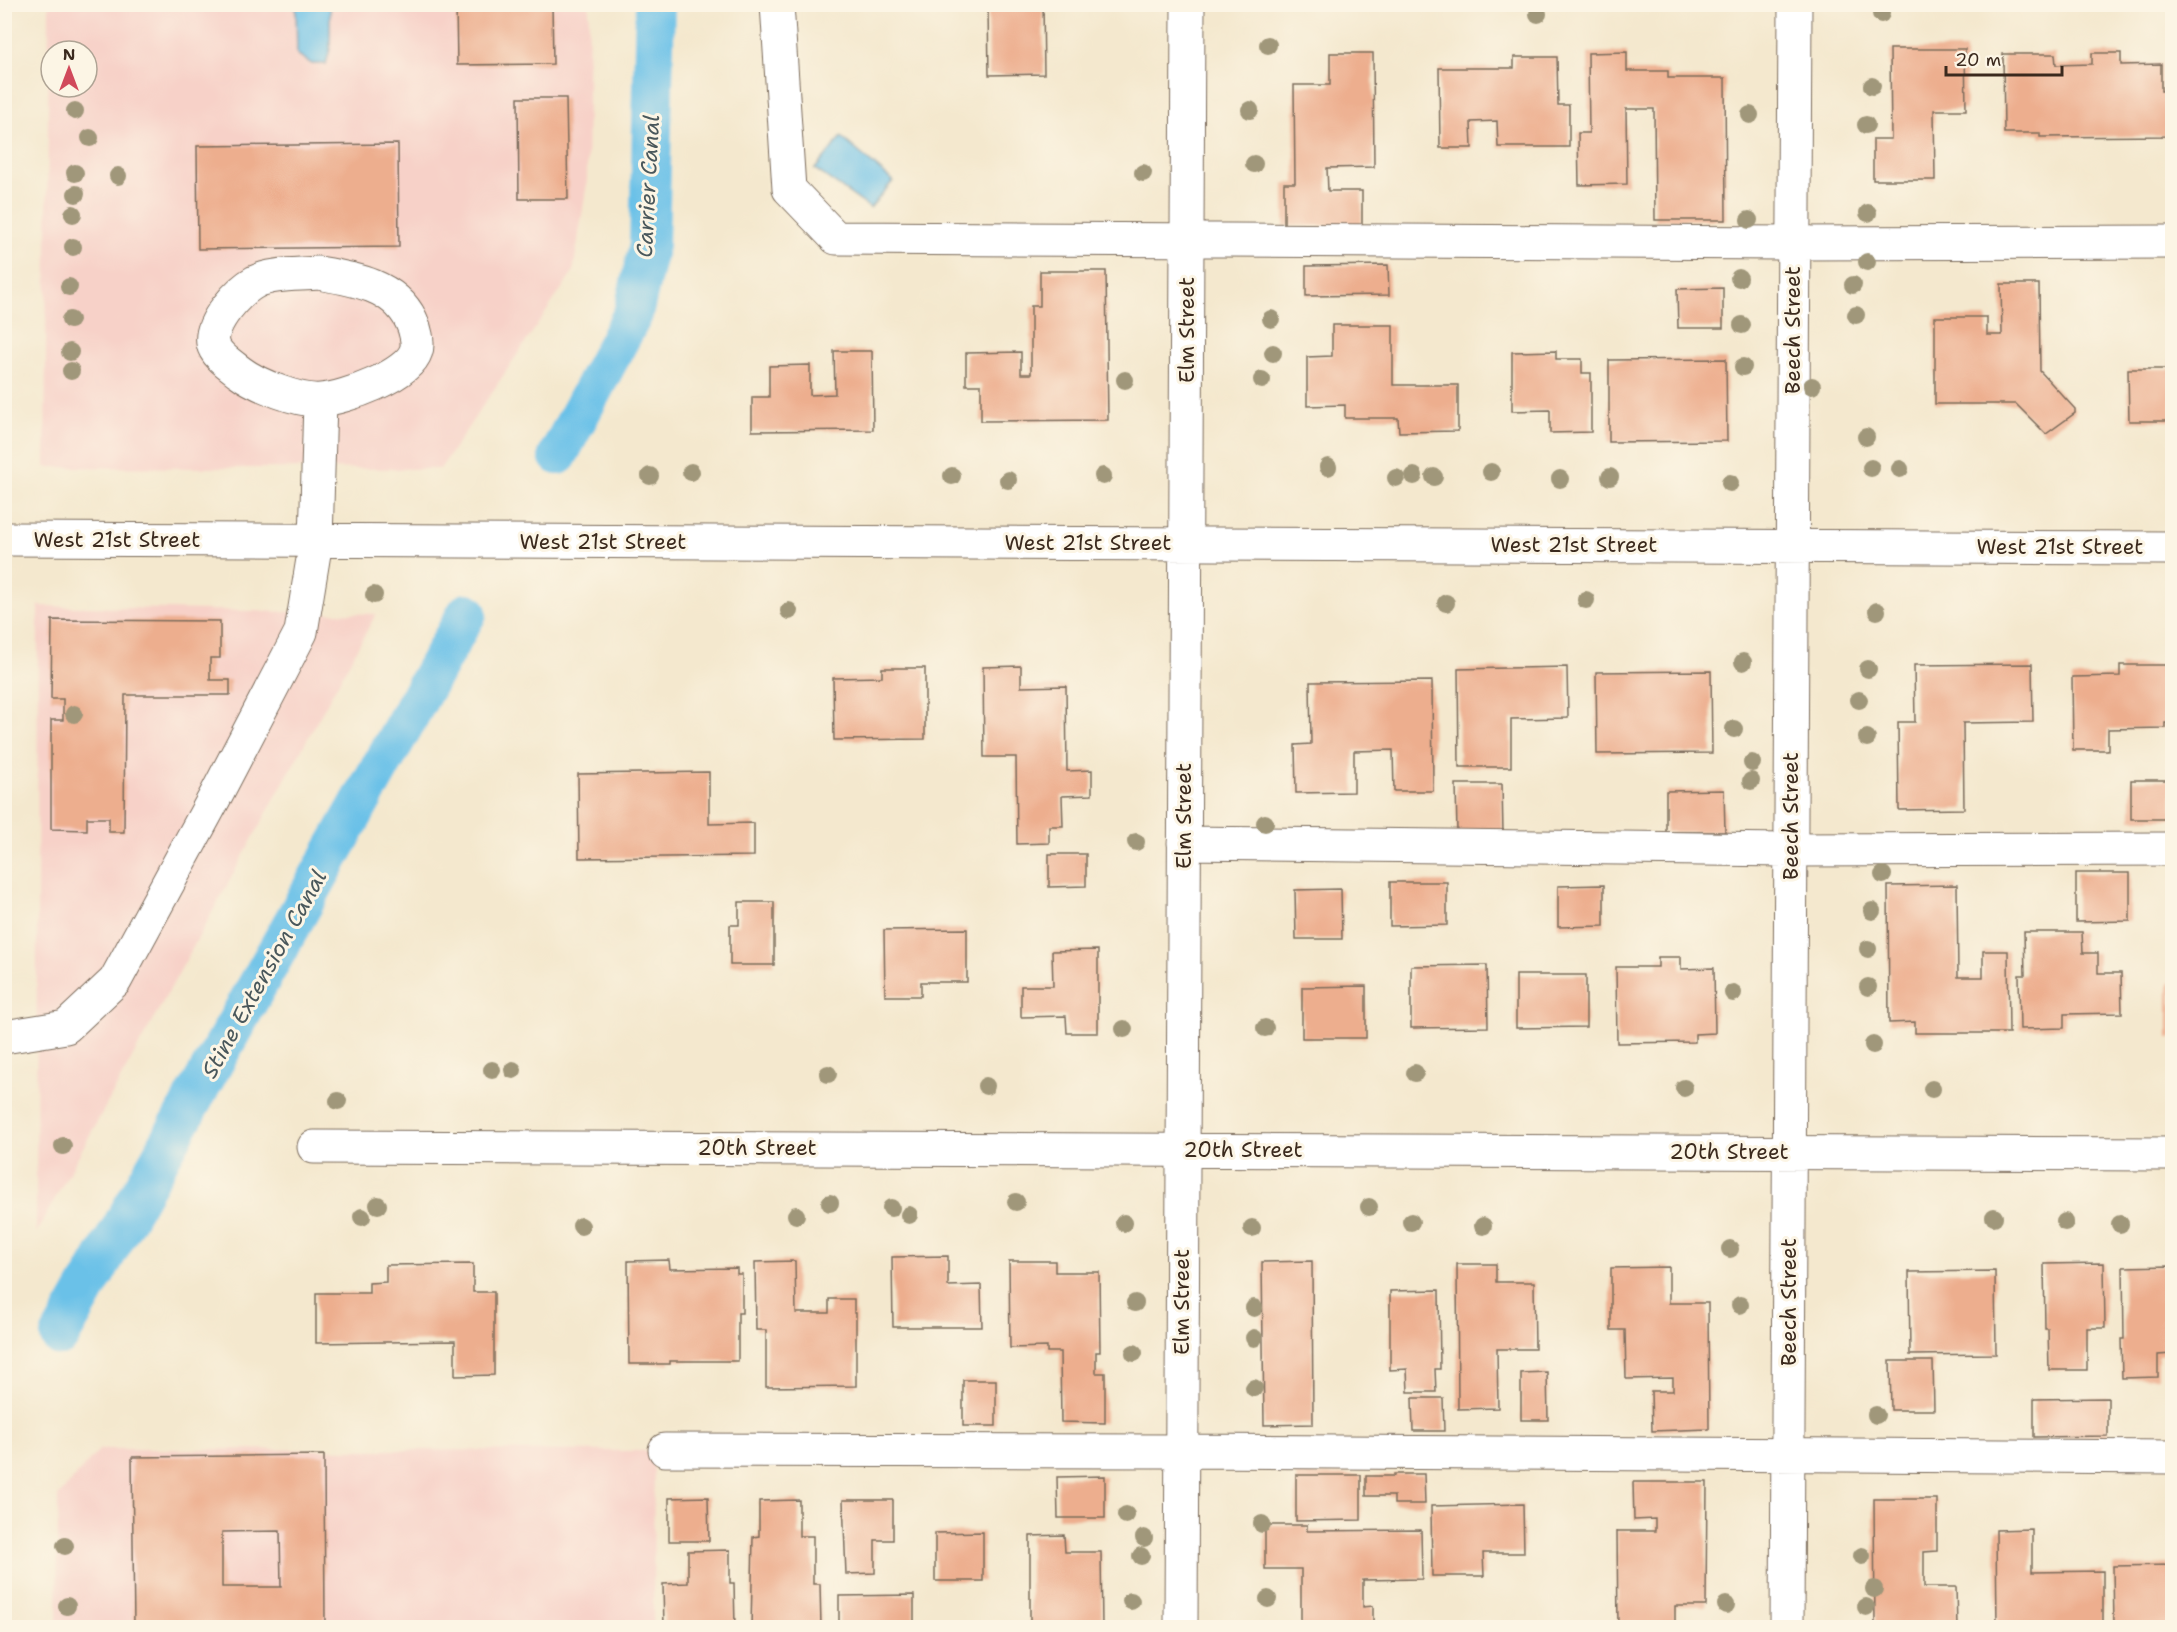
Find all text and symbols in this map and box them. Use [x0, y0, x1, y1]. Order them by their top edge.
north arrow [39, 39, 99, 99]
scale bar [1946, 39, 2062, 77]
text: N [63, 44, 75, 65]
text: 20 m [1955, 48, 2001, 72]
water label: Carrier Canal [630, 114, 666, 258]
street label: Beech Street [1779, 266, 1807, 394]
street label: Elm Street [1173, 277, 1201, 383]
street label: West 21st Street [33, 526, 201, 554]
street label: West 21st Street [519, 528, 687, 556]
street label: West 21st Street [1004, 529, 1172, 557]
street label: West 21st Street [1490, 531, 1658, 559]
street label: West 21st Street [1976, 533, 2144, 561]
street label: Beech Street [1777, 752, 1805, 880]
street label: Elm Street [1170, 763, 1198, 869]
water label: Stine Extension Canal [195, 865, 333, 1083]
street label: 20th Street [697, 1134, 817, 1162]
street label: 20th Street [1183, 1136, 1303, 1164]
street label: 20th Street [1669, 1138, 1789, 1166]
street label: Beech Street [1775, 1238, 1803, 1366]
street label: Elm Street [1168, 1249, 1196, 1355]

